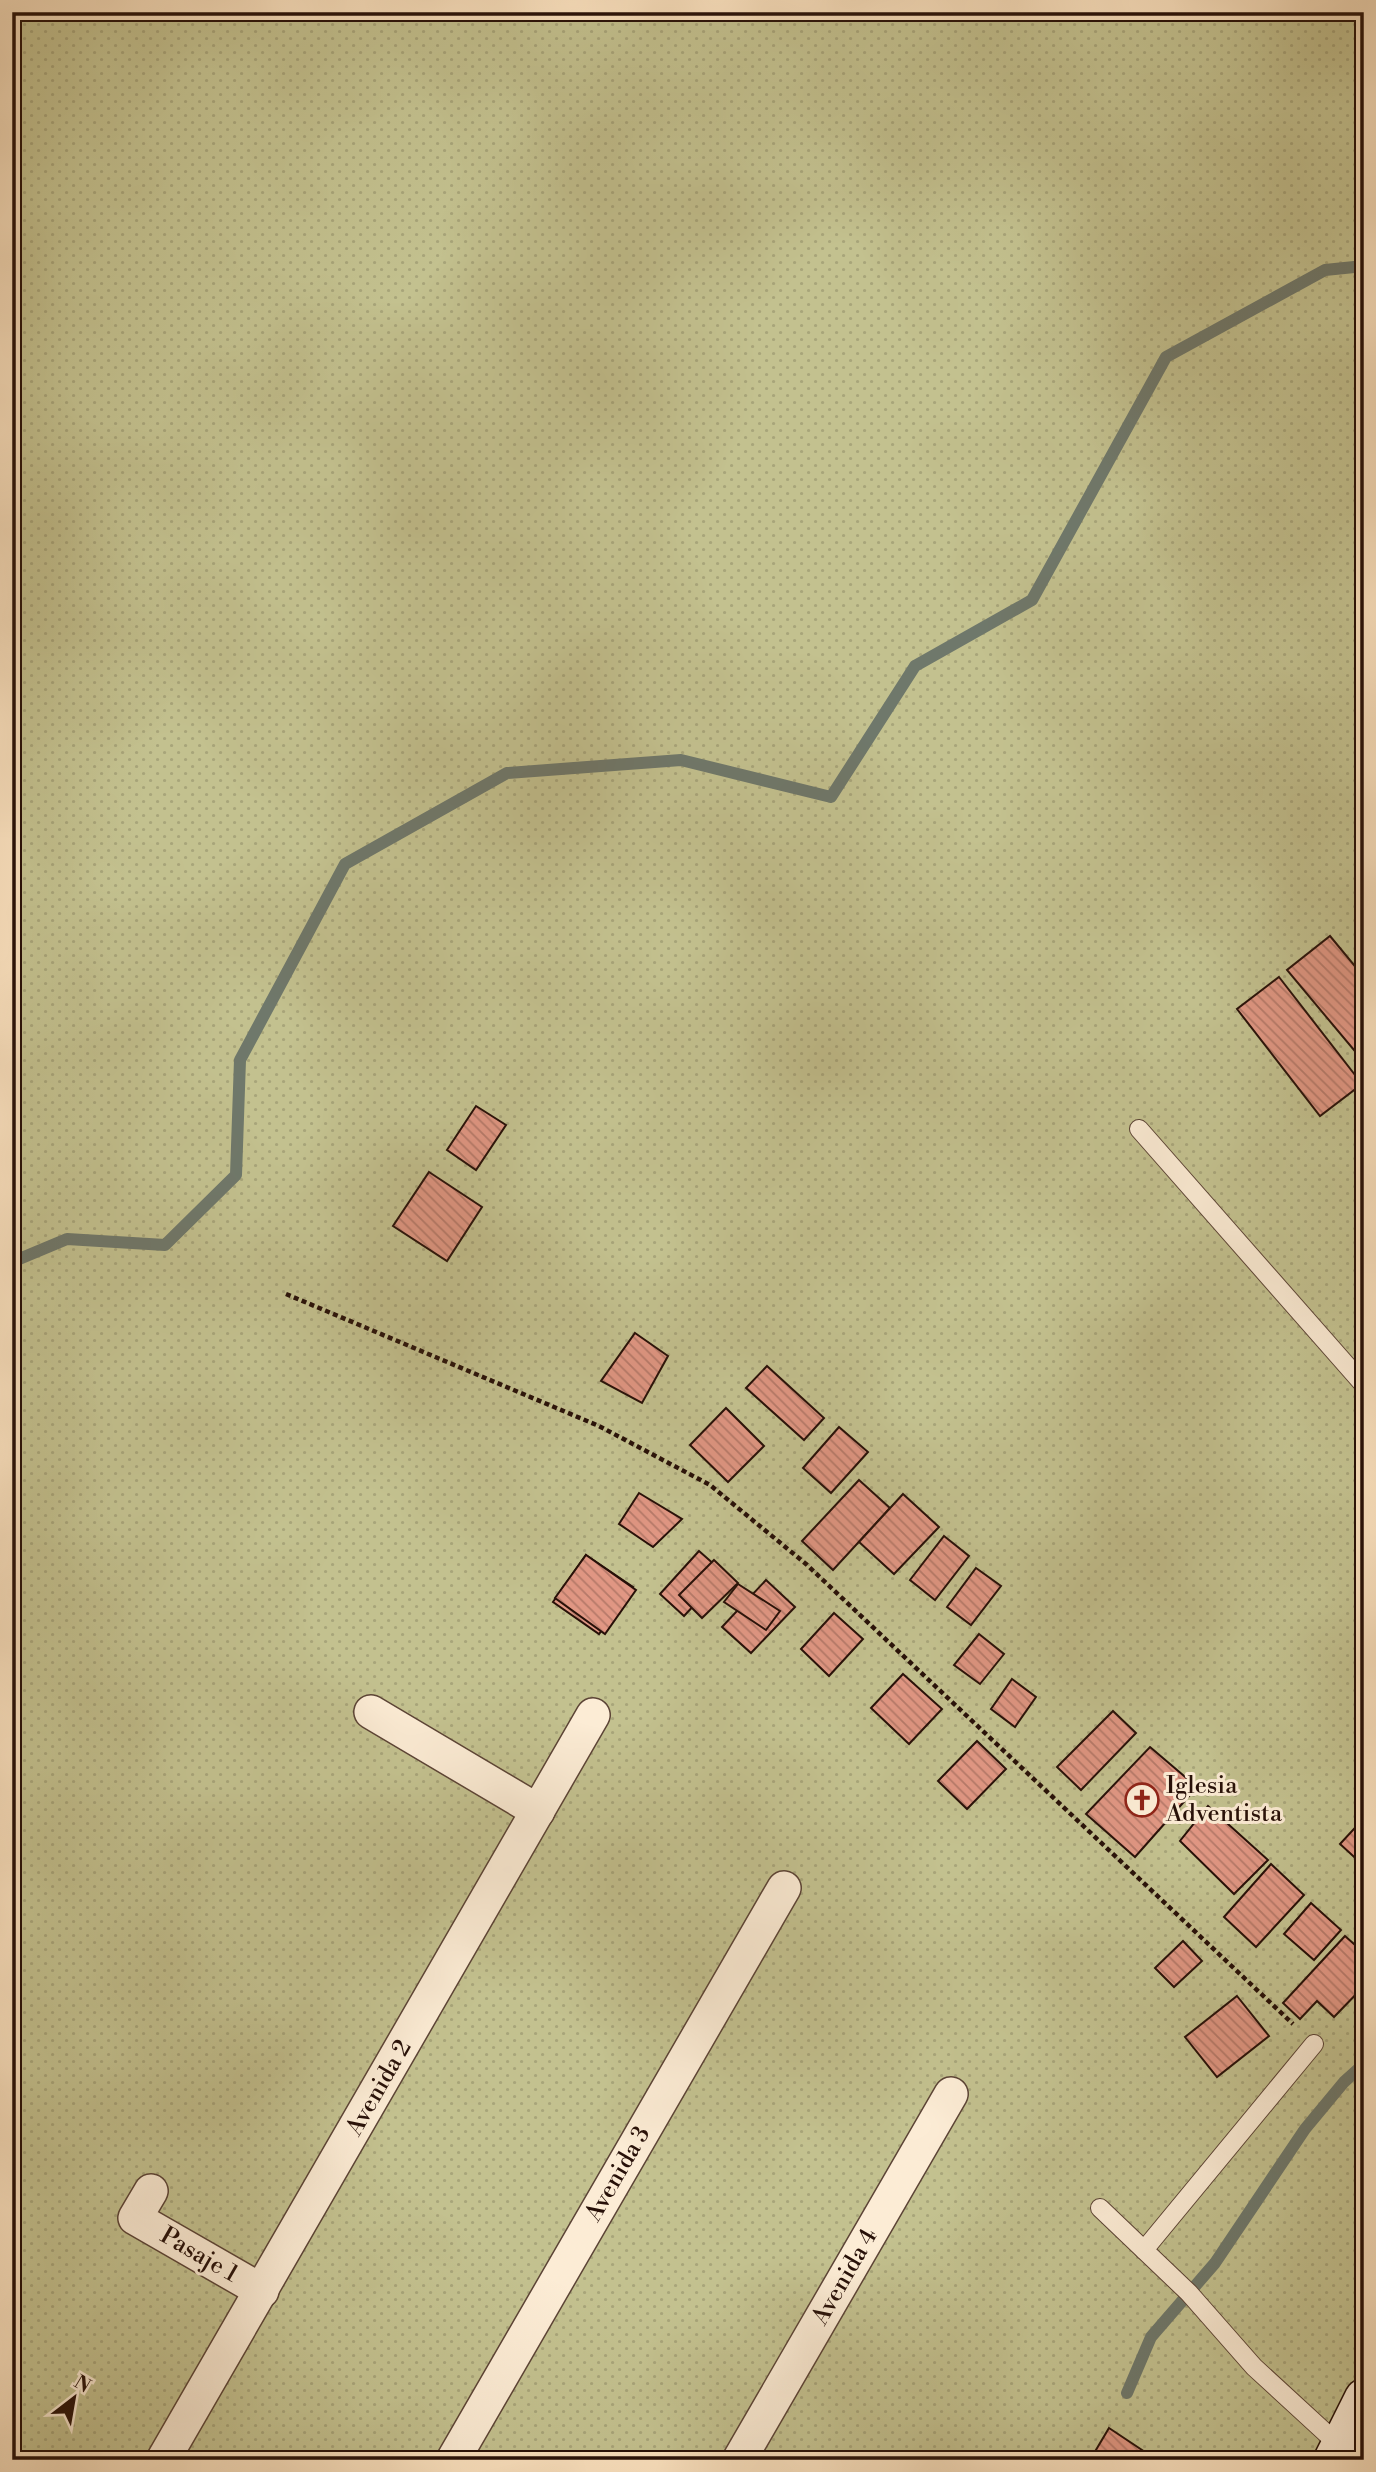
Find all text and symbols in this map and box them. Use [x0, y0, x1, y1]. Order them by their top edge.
place label: Iglesia Adventista [1165, 1771, 1283, 1829]
church icon: Iglesia Adventista [1123, 1781, 1161, 1819]
street label: Avenida 2 [339, 2035, 418, 2142]
street label: Avenida 3 [578, 2121, 657, 2228]
street label: Pasaje 1 [155, 2221, 244, 2290]
street label: Avenida 4 [805, 2223, 885, 2331]
north arrow [38, 2364, 108, 2434]
text: N [70, 2370, 95, 2398]

